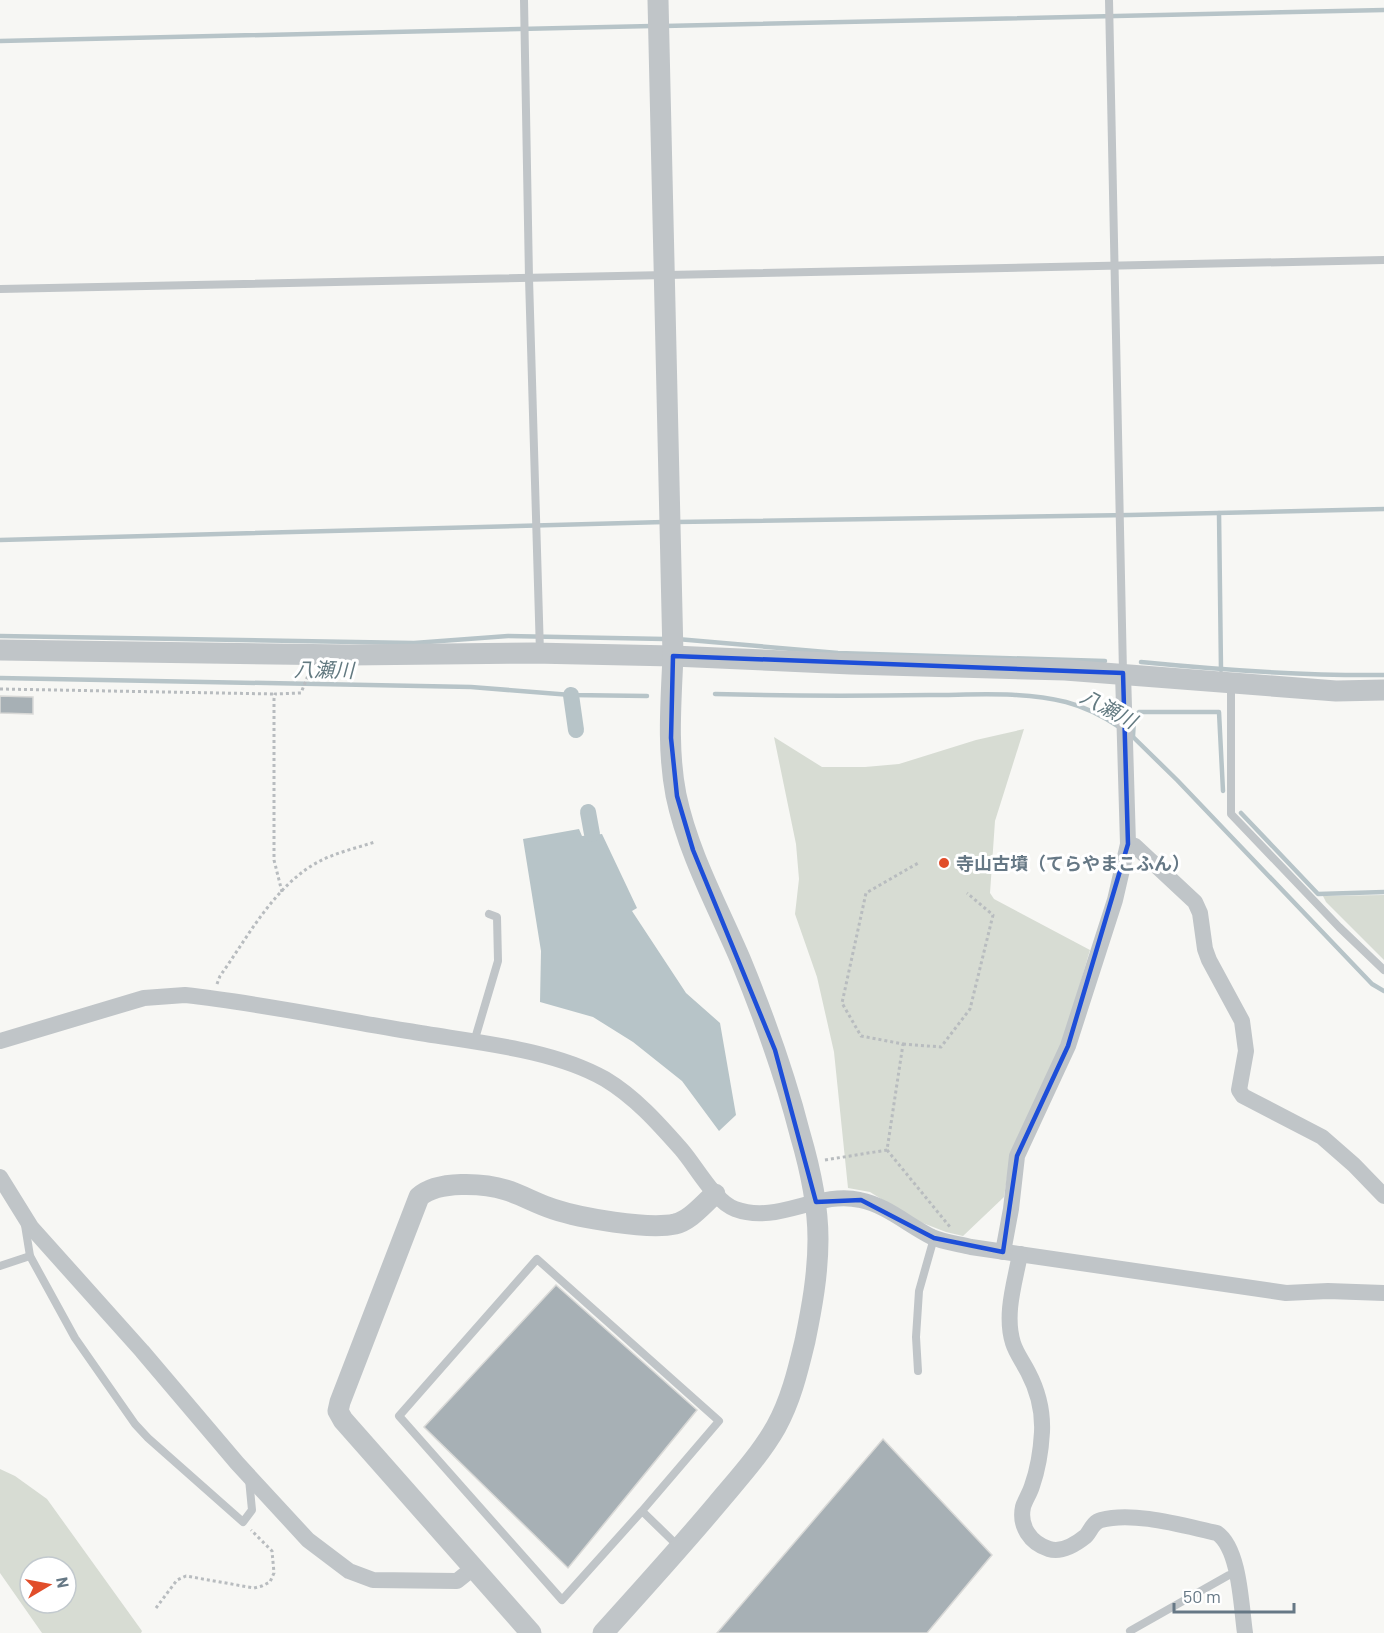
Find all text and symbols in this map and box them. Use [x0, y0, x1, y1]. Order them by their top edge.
water label: 八瀬川 [294, 656, 356, 682]
water label: 八瀬川 [1077, 683, 1143, 734]
place label: 寺山古墳（てらやまこふん） [956, 852, 1190, 874]
marker: 寺山古墳（てらやまこふん） [937, 856, 951, 870]
north arrow [18, 1555, 78, 1615]
text: N [53, 1575, 74, 1589]
scale bar [1174, 1576, 1294, 1614]
text: 50 m [1183, 1585, 1221, 1607]

